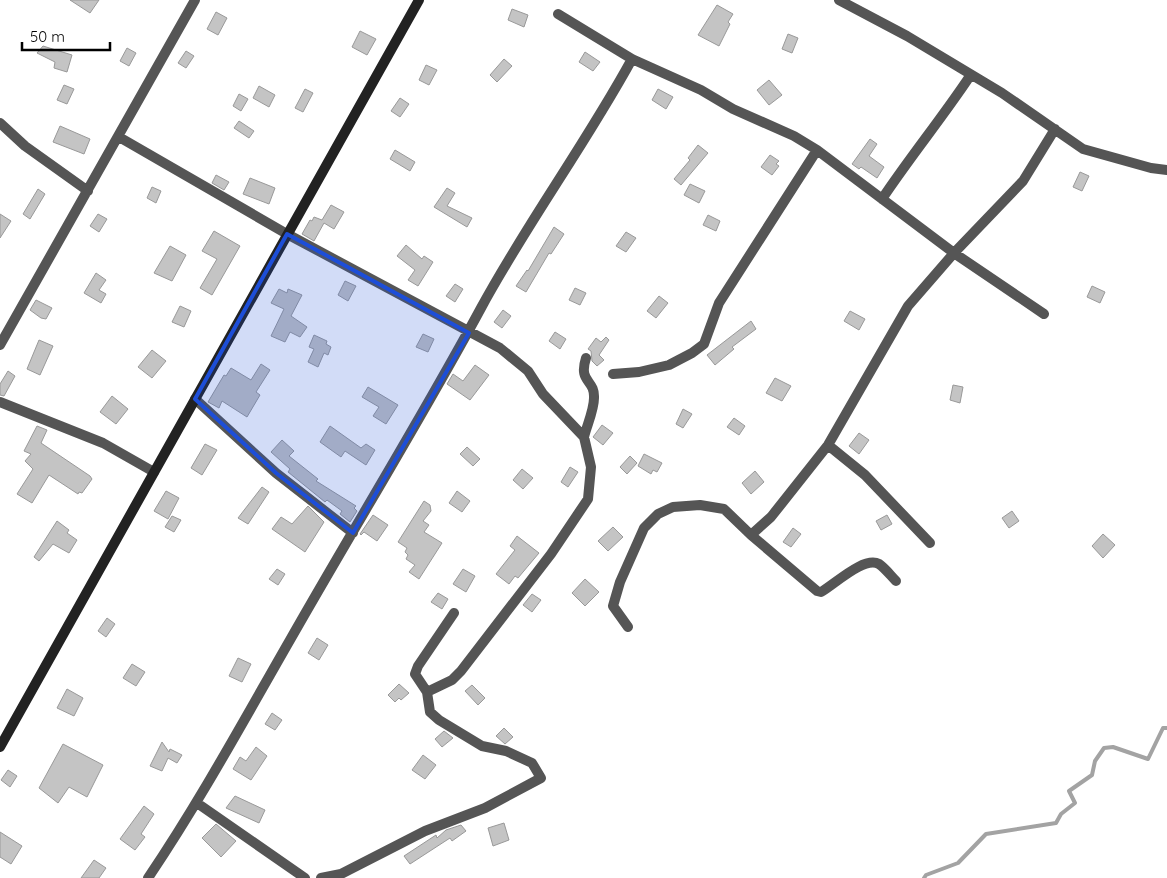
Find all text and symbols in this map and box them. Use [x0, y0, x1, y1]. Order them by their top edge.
scale bar [22, 20, 110, 52]
text: 50 m [30, 27, 65, 46]

